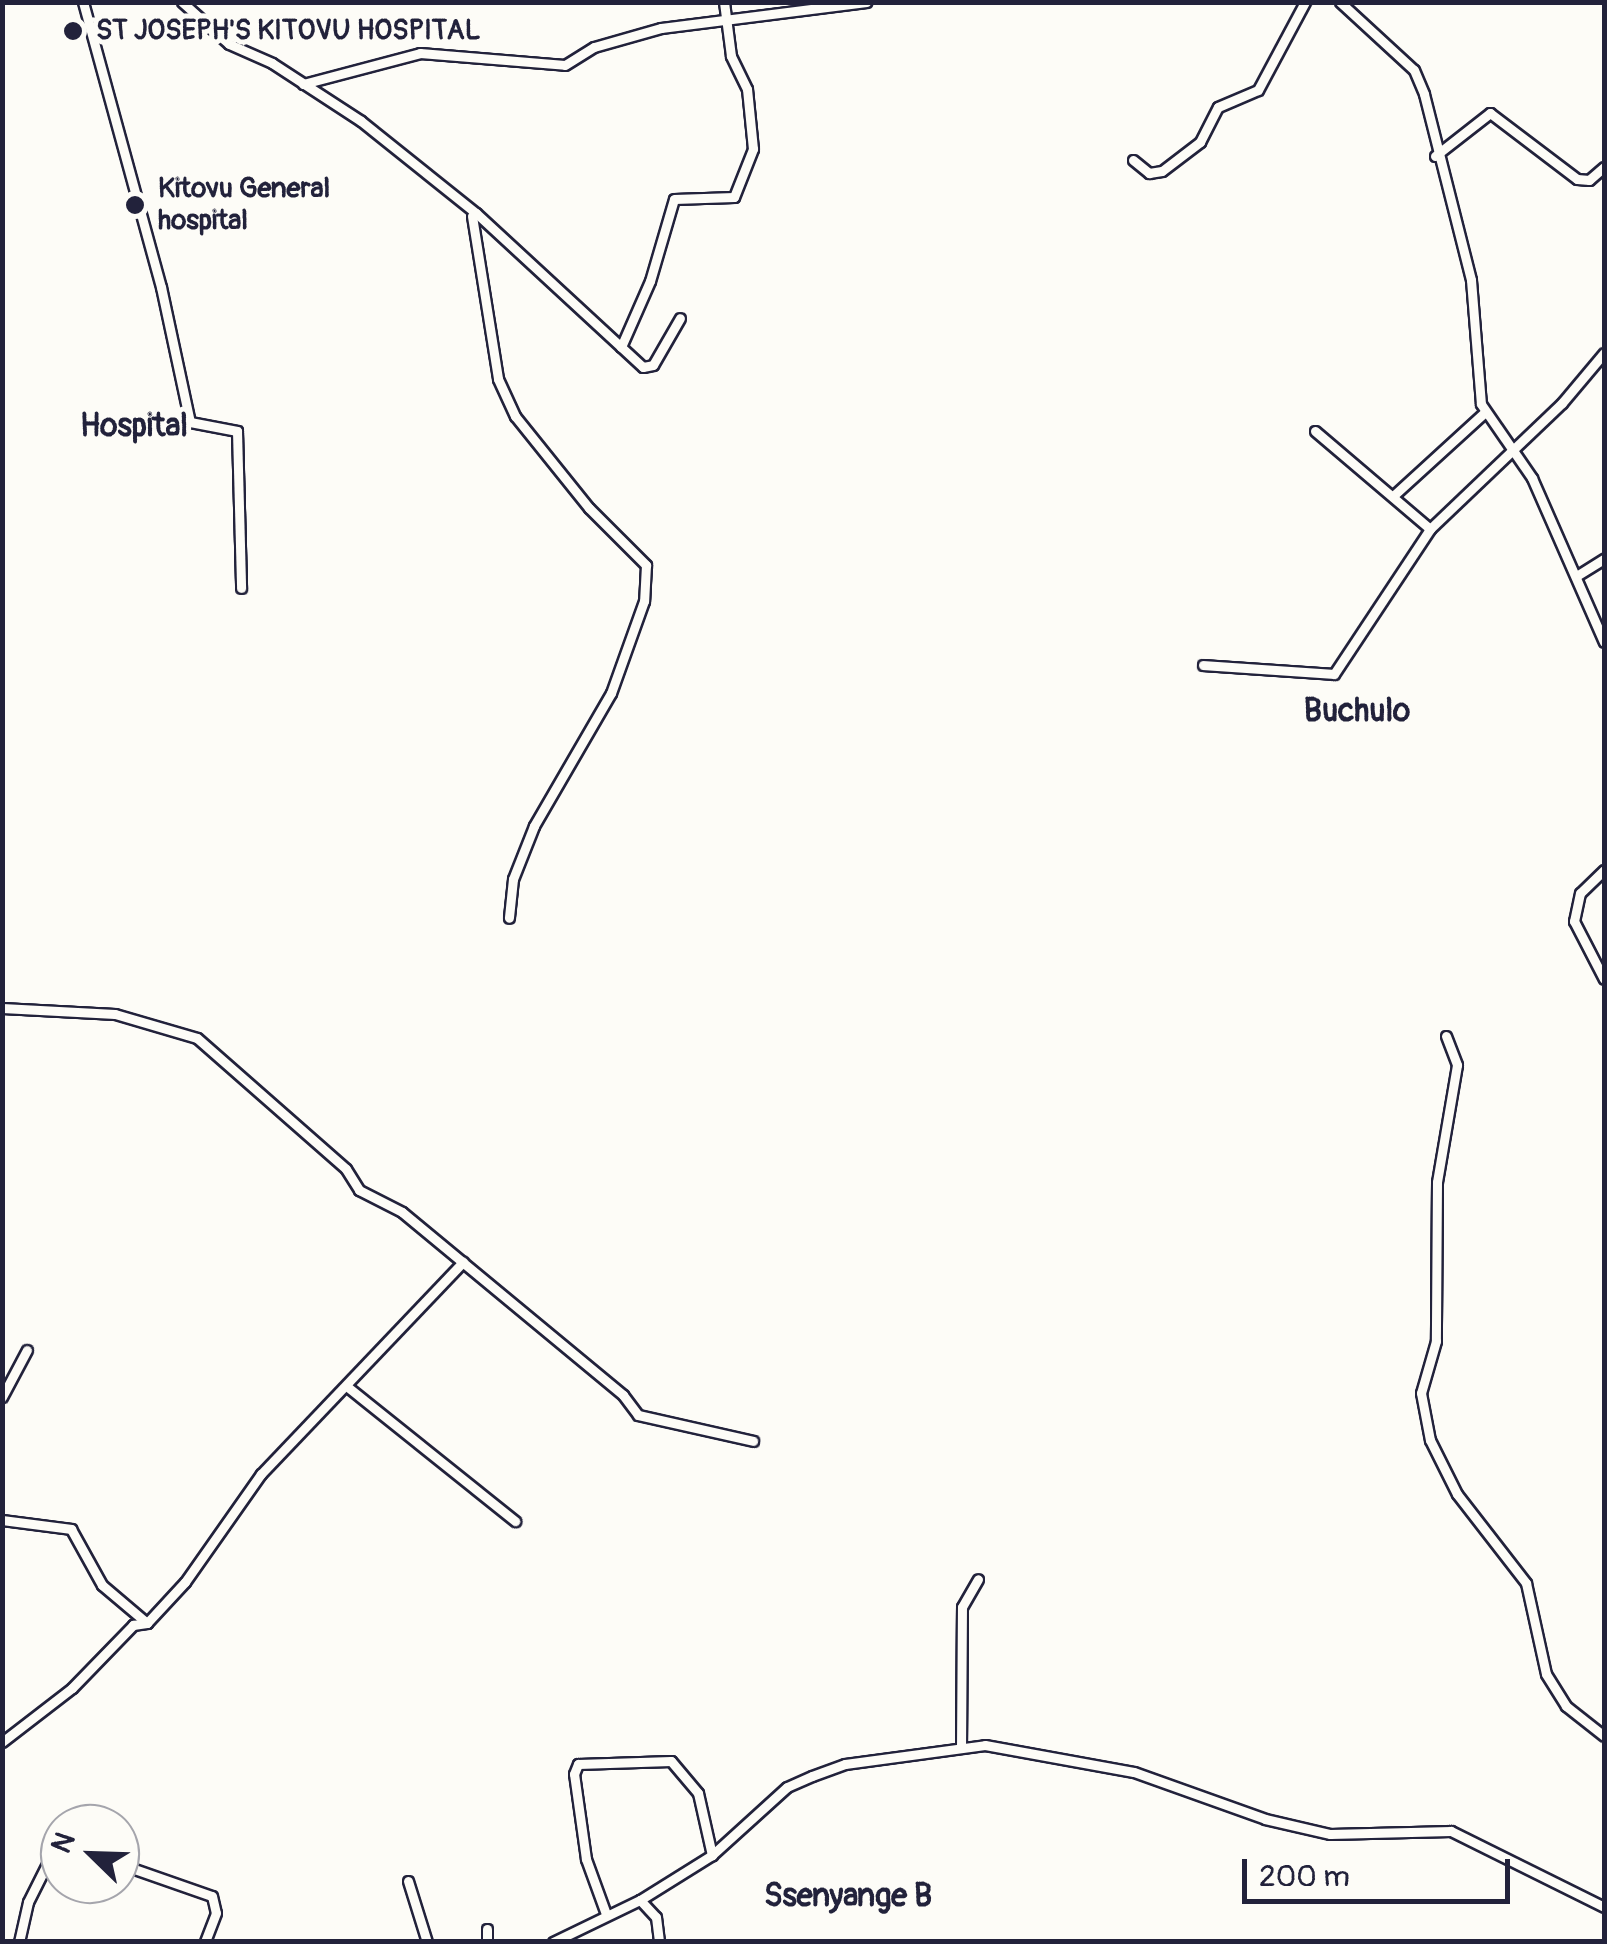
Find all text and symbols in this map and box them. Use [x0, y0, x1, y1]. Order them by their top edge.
place label: ST JOSEPH'S KITOVU HOSPITAL [96, 14, 480, 48]
marker: ST JOSEPH'S KITOVU HOSPITAL [60, 18, 86, 44]
place label: Kitovu General hospital [158, 172, 330, 238]
marker: Kitovu General hospital [122, 192, 148, 218]
district label: Hospital [80, 407, 188, 445]
district label: Buchulo [1304, 692, 1410, 730]
north arrow [40, 1804, 140, 1904]
text: N [44, 1827, 84, 1858]
scale bar [1247, 1839, 1514, 1901]
text: 200 m [1259, 1858, 1350, 1895]
district label: Ssenyange B [764, 1877, 932, 1915]

